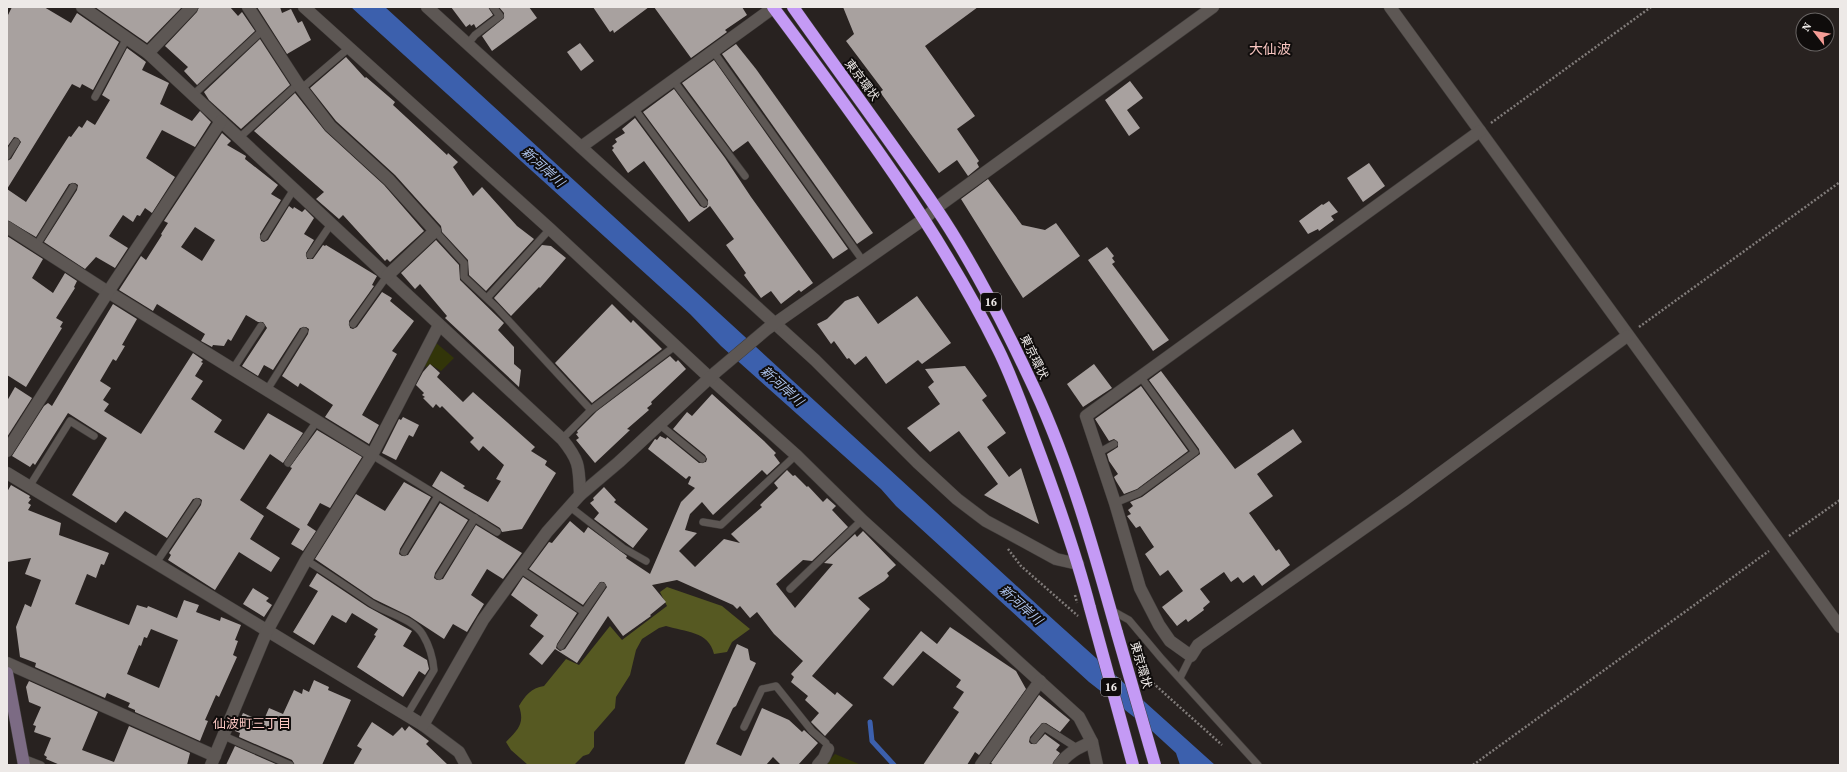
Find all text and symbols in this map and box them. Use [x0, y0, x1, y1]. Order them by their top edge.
north arrow [1795, 12, 1835, 52]
text: N [1798, 20, 1815, 34]
district label: 大仙波 [1249, 39, 1291, 59]
street label: 東京環状 [841, 56, 883, 104]
water label: 新河岸川 [518, 143, 569, 192]
road number: 16 [981, 293, 1001, 311]
street label: 東京環状 [1016, 332, 1052, 382]
water label: 新河岸川 [757, 362, 808, 411]
water label: 新河岸川 [996, 581, 1047, 630]
street label: 東京環状 [1127, 640, 1155, 690]
road number: 16 [1101, 678, 1121, 696]
district label: 仙波町三丁目 [213, 715, 291, 732]

